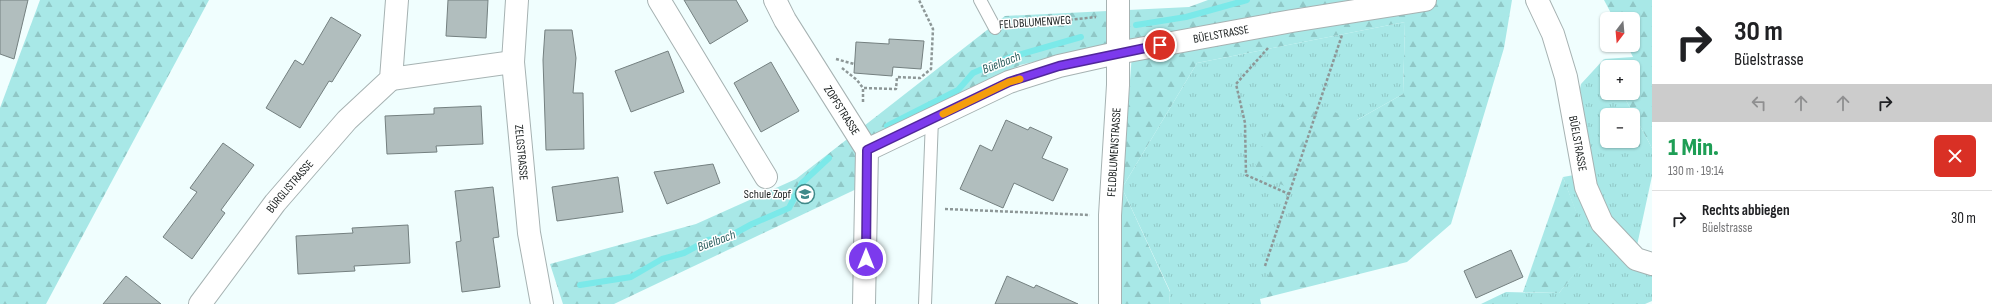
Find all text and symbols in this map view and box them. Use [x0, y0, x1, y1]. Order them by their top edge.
street label: FELDBLUMENWEG [998, 12, 1072, 33]
north arrow [1600, 12, 1640, 52]
map controls [1600, 12, 1640, 148]
text: 30 m [1734, 15, 1783, 48]
icon: right [1668, 16, 1720, 68]
street label: BÜELSTRASSE [1192, 22, 1250, 47]
pin [1143, 28, 1177, 62]
icon: arrive [1149, 34, 1171, 56]
water label: Büelbach [980, 48, 1023, 77]
text: Büelstrasse [1734, 49, 1804, 70]
button: + [1600, 60, 1640, 100]
street label: ZOPFSTRASSE [820, 83, 863, 138]
icon: left [1748, 92, 1770, 114]
icon: ahead [1790, 92, 1812, 114]
icon: ahead [1832, 92, 1854, 114]
icon: right [1874, 92, 1896, 114]
street label: FELDBLUMENSTRASSE [1104, 107, 1125, 197]
button: − [1600, 108, 1640, 148]
street label: BÜELSTRASSE [1565, 115, 1590, 173]
street label: ZELGSTRASSE [511, 124, 531, 181]
text: 1 Min. [1668, 133, 1719, 162]
button: close [1934, 135, 1976, 177]
street label: BÜRGLISTRASSE [263, 157, 317, 216]
text: 130 m · 19:14 [1668, 163, 1724, 179]
school or university icon: Schule Zopf [794, 183, 816, 205]
place label: Schule Zopf [744, 187, 792, 202]
text: Rechts abbiegen [1702, 201, 1790, 220]
icon: right [1668, 208, 1690, 230]
text: 30 m [1951, 209, 1976, 228]
text: Büelstrasse [1702, 220, 1752, 236]
water label: Büelbach [695, 226, 738, 255]
position arrow [845, 238, 887, 280]

